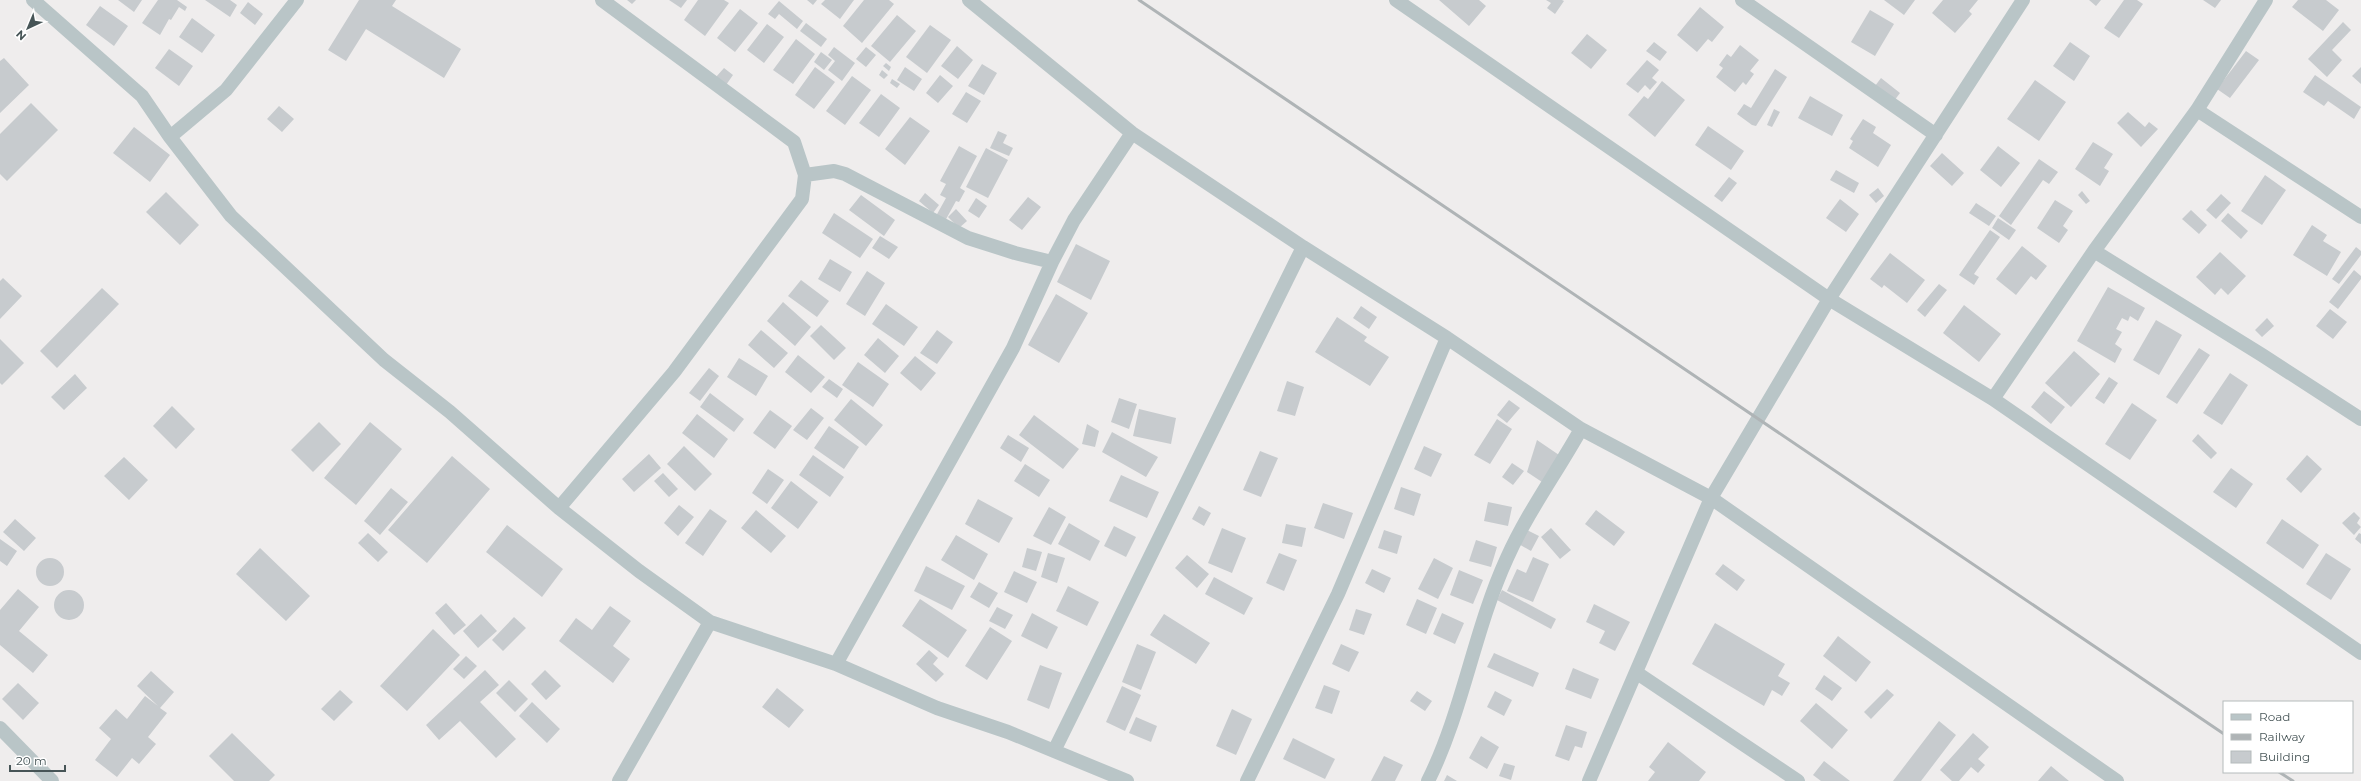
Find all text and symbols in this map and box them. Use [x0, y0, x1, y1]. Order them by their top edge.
north arrow [8, 8, 48, 48]
text: N [13, 27, 29, 43]
legend [2223, 701, 2353, 773]
text: Road [2259, 709, 2290, 724]
text: Railway [2259, 729, 2305, 744]
scale bar [10, 747, 65, 773]
text: Building [2259, 749, 2310, 764]
text: 20 m [16, 753, 47, 768]

